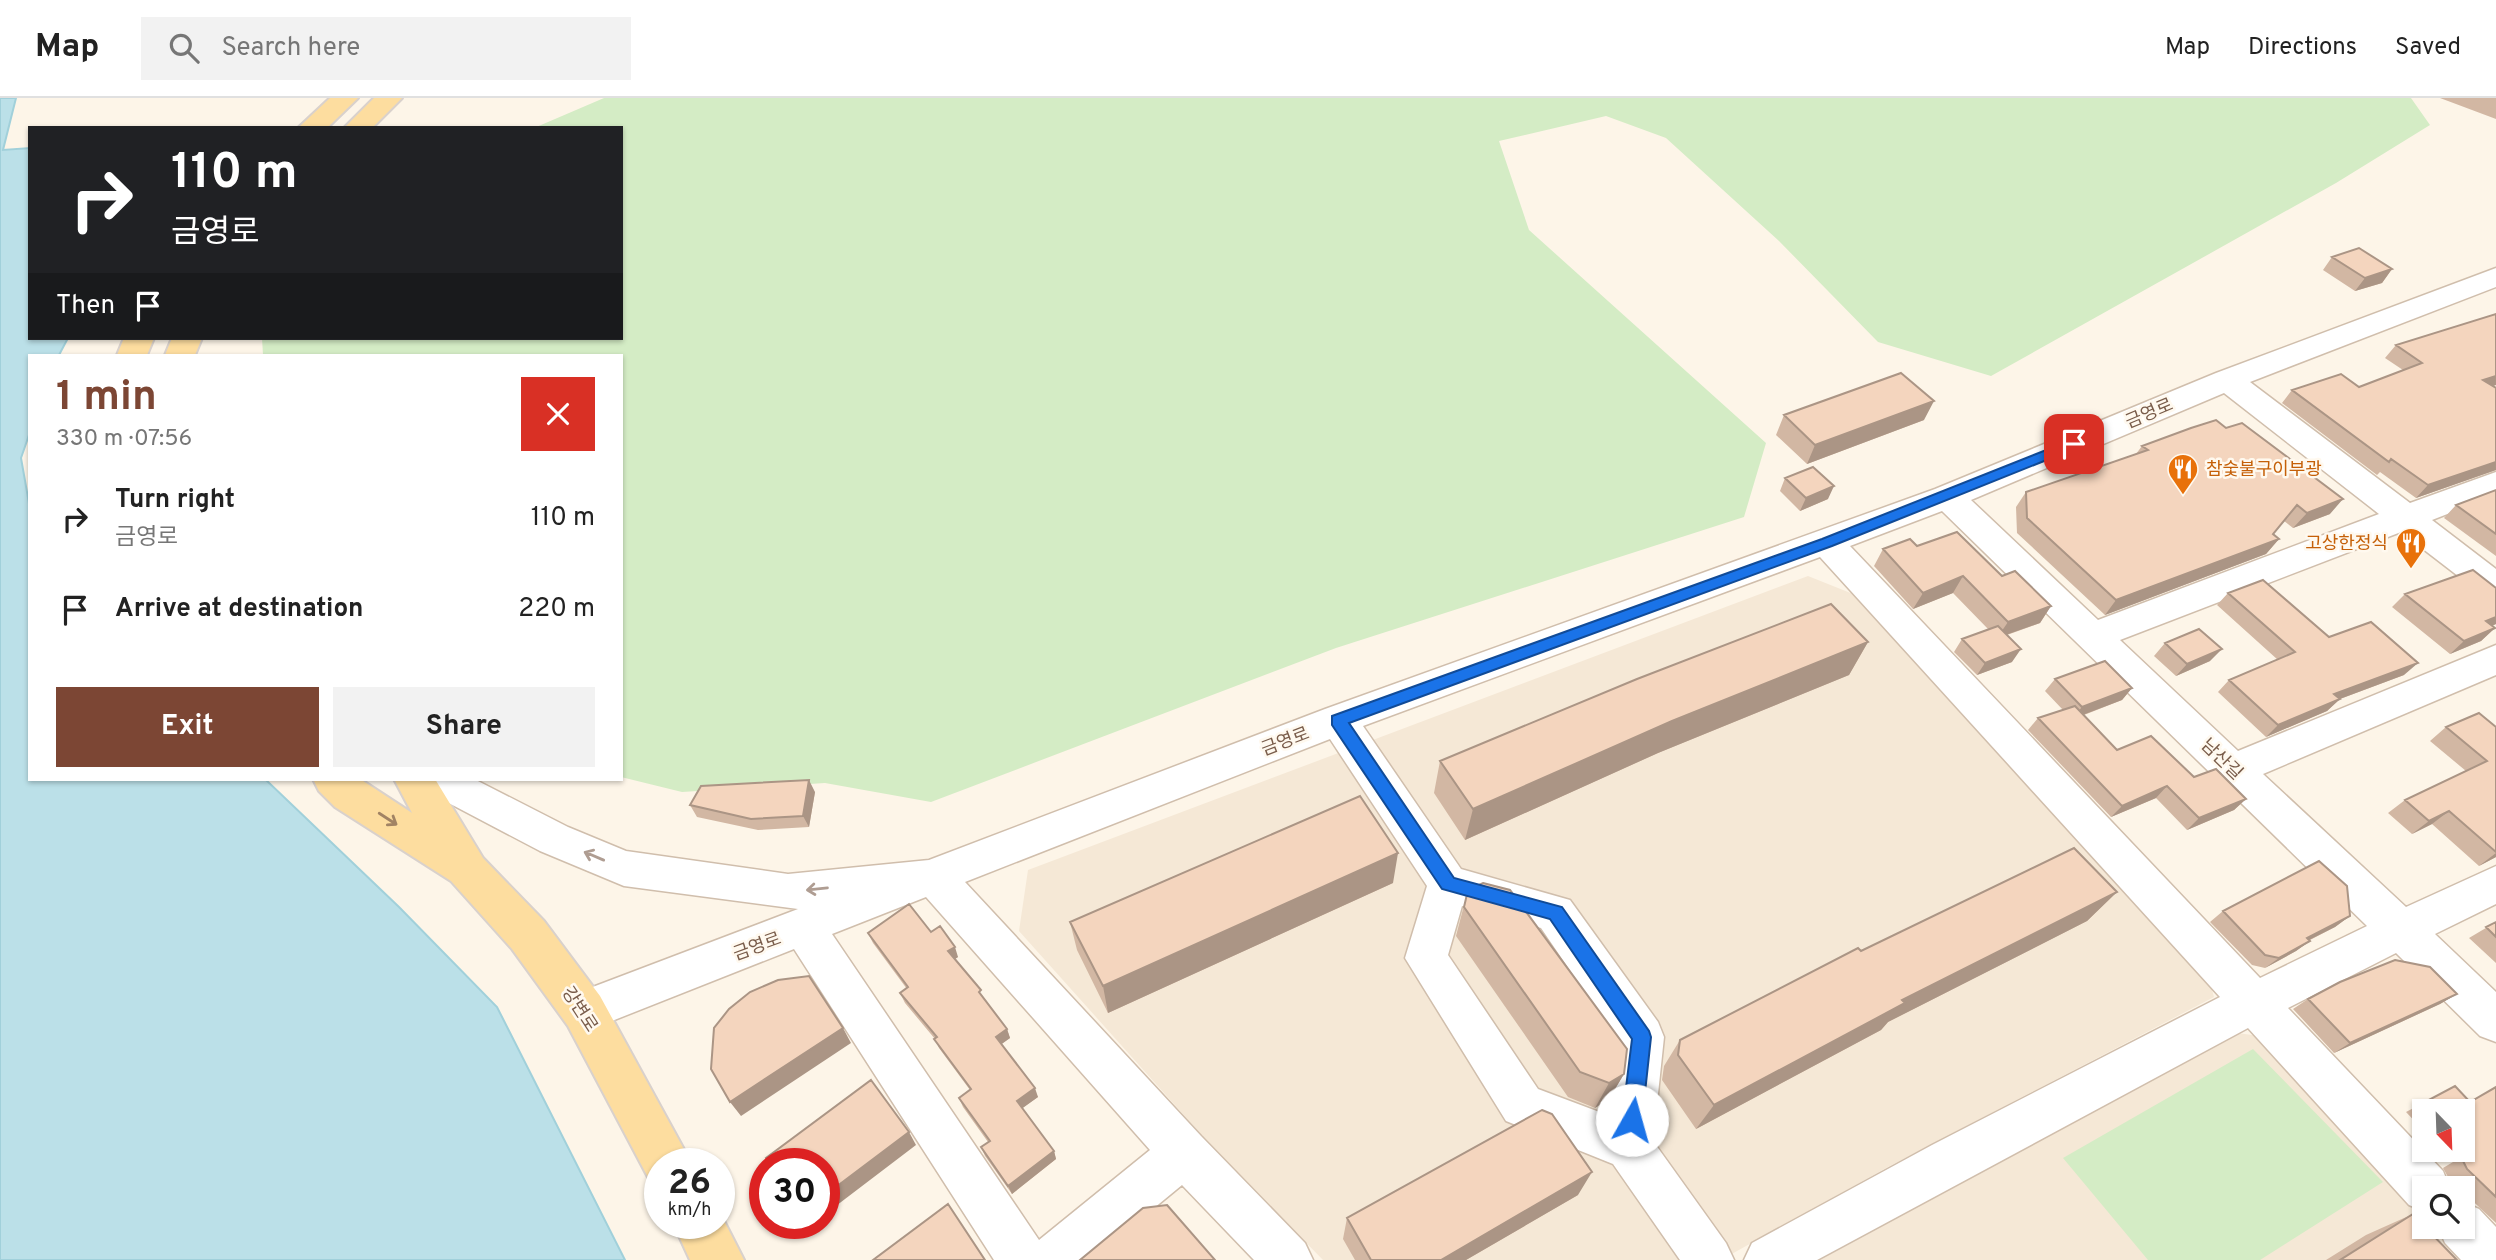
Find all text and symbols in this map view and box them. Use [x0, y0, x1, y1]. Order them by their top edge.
search box [141, 17, 631, 80]
text: Map [35, 27, 99, 69]
icon: search [165, 29, 203, 67]
text: Search here [221, 32, 360, 65]
text: Map [2165, 33, 2210, 63]
text: Directions [2248, 33, 2357, 63]
text: Saved [2395, 33, 2461, 63]
text: 110 m [171, 144, 298, 206]
icon: right [56, 154, 147, 245]
text: 금영로 [171, 214, 259, 254]
icon: arrive [129, 287, 167, 325]
text: Then [56, 290, 115, 323]
text: 1 min [56, 372, 157, 425]
button: close [521, 377, 595, 451]
street label: 금영로 [2122, 394, 2177, 435]
pin [2044, 414, 2104, 474]
text: 330 m · 07:56 [56, 425, 192, 454]
icon: arrive [2055, 425, 2093, 463]
restaurant icon: 참숯불구이부광 [2166, 452, 2200, 496]
place label: 참숯불구이부광 [2206, 459, 2322, 482]
text: Turn right [115, 484, 235, 517]
icon: right [56, 500, 94, 538]
text: 110 m [531, 502, 595, 535]
text: 금영로 [115, 524, 178, 553]
restaurant icon: 고상한정식 [2394, 526, 2428, 570]
place label: 고상한정식 [2305, 533, 2388, 556]
icon: arrive [56, 591, 94, 629]
text: Arrive at destination [115, 593, 363, 626]
text: 220 m [518, 593, 595, 626]
button: Exit [56, 687, 319, 767]
button: Share [333, 687, 595, 767]
street label: 금영로 [1258, 723, 1313, 762]
street label: 남산길 [2195, 735, 2247, 786]
one-way arrow [377, 812, 397, 826]
one-way arrow [584, 848, 605, 861]
one-way arrow [806, 882, 829, 895]
street label: 금영로 [730, 928, 785, 967]
street label: 강변로 [556, 983, 602, 1037]
position arrow [1595, 1083, 1669, 1157]
north arrow [2412, 1099, 2474, 1162]
map controls [2412, 1099, 2475, 1239]
speed limit sign: 30 [749, 1148, 840, 1239]
text: 26 [668, 1162, 711, 1206]
button: search [2412, 1176, 2475, 1239]
text: km/h [668, 1199, 711, 1222]

